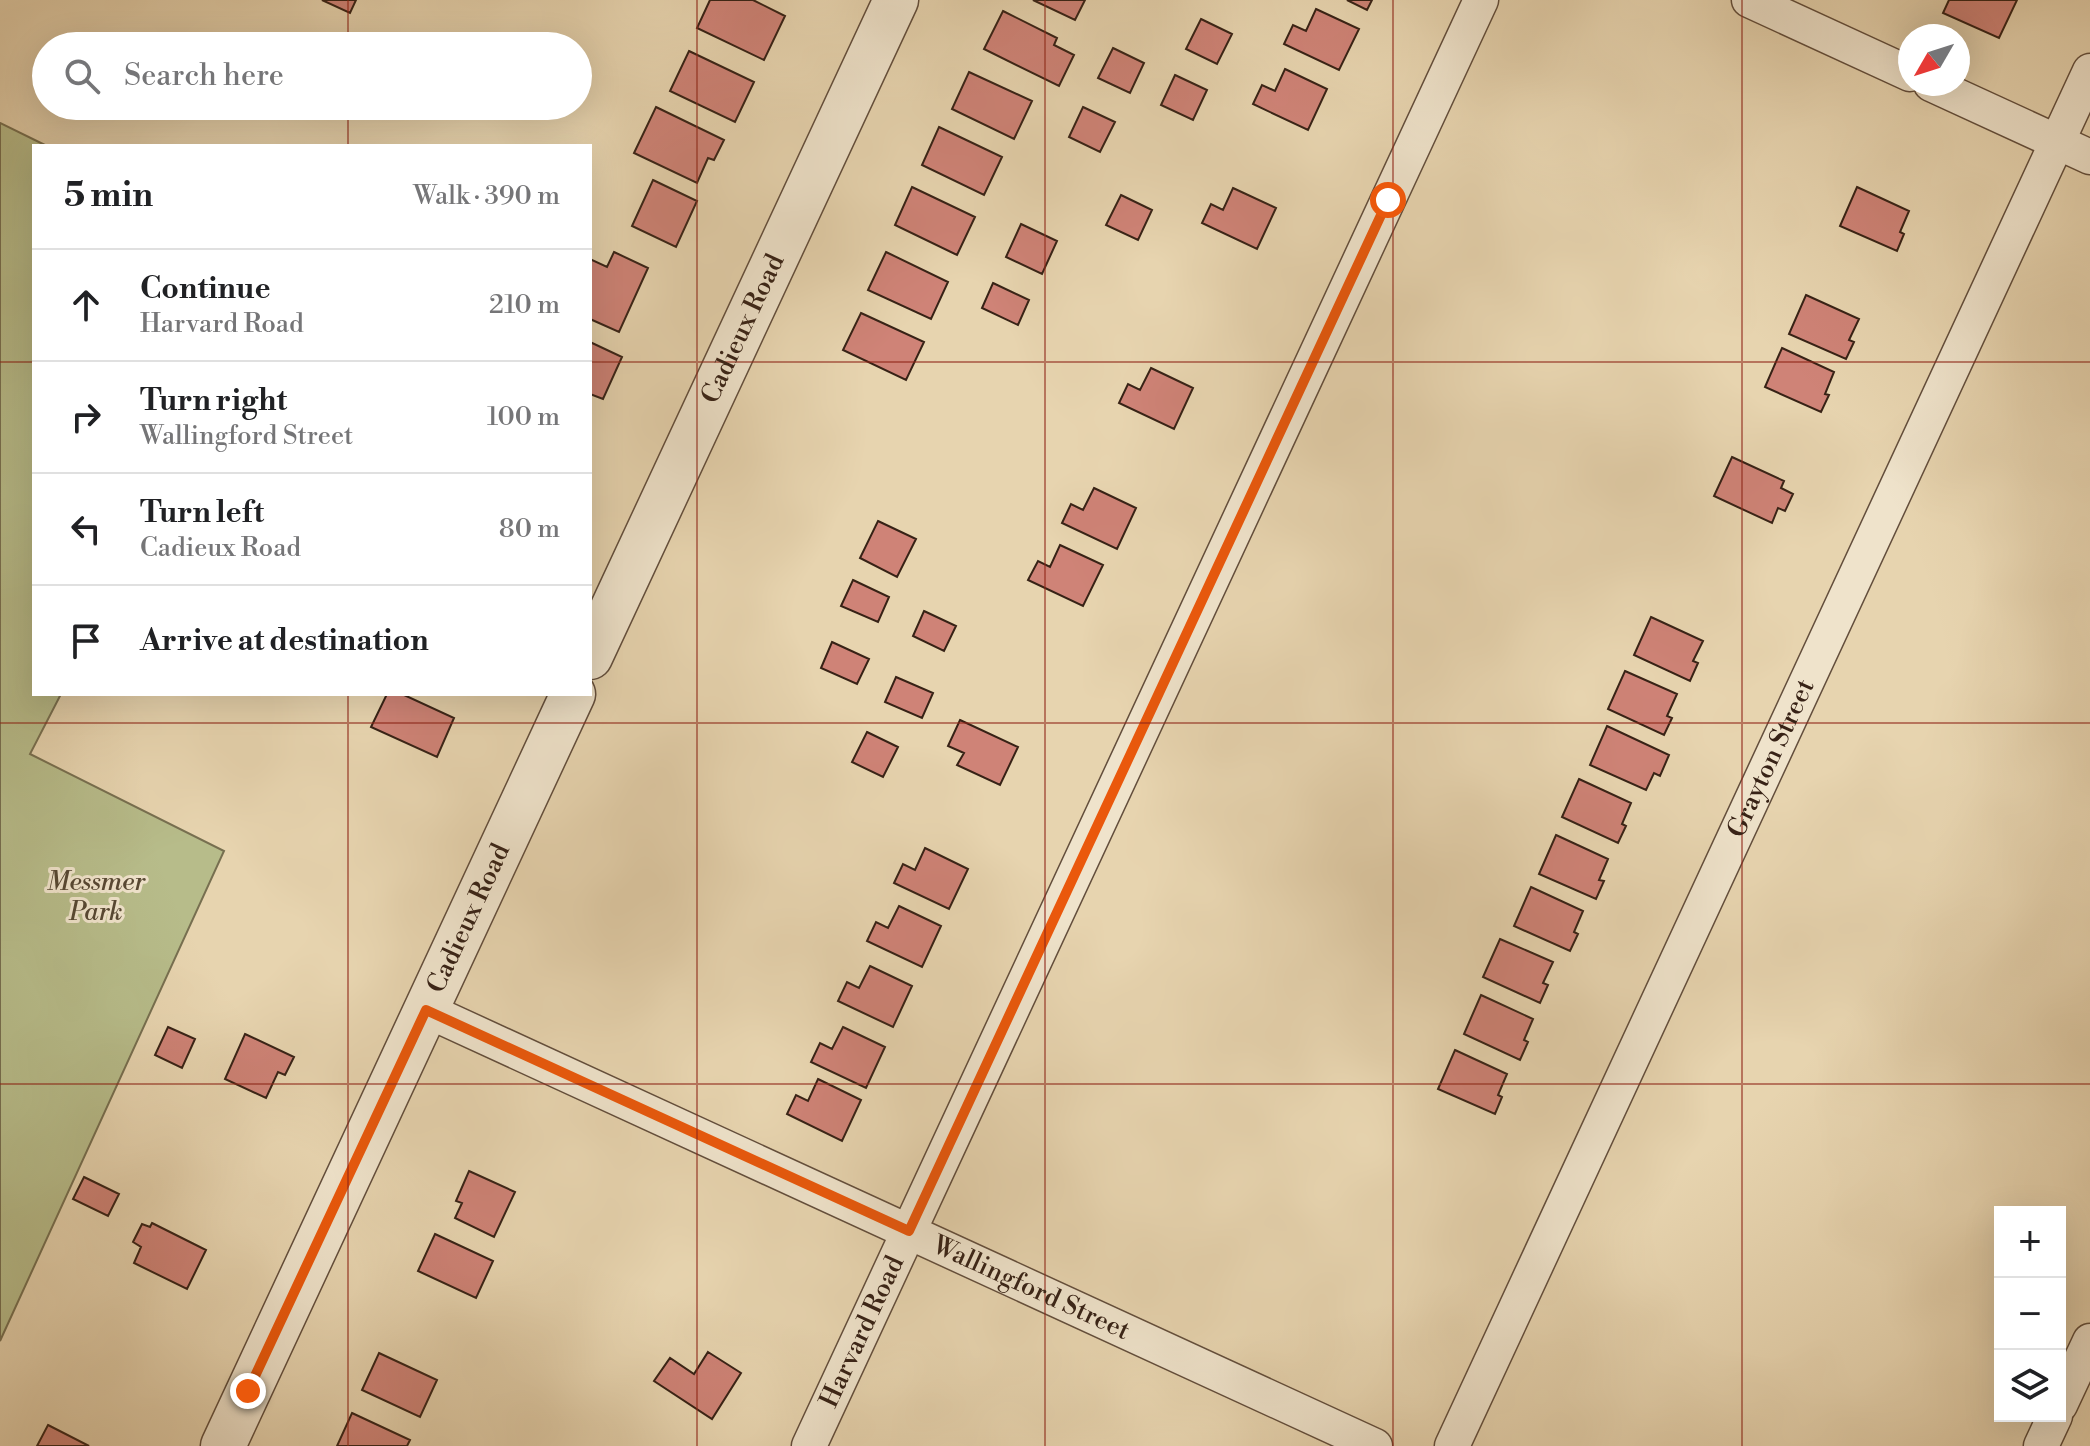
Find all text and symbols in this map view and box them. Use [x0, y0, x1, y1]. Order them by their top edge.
north arrow [1898, 24, 1970, 96]
search box [32, 32, 592, 120]
icon: search [60, 54, 104, 98]
text: Search here [124, 57, 284, 95]
text: 5 min [64, 175, 153, 217]
text: Walk · 390 m [413, 180, 560, 212]
route start [1370, 182, 1406, 218]
street label: Cadieux Road [694, 249, 791, 409]
text: Continue [140, 270, 271, 308]
icon: ahead [64, 283, 108, 327]
text: 210 m [489, 289, 560, 321]
text: Harvard Road [140, 308, 304, 340]
text: Turn right [140, 382, 287, 420]
icon: right [64, 395, 108, 439]
text: 100 m [487, 401, 560, 433]
text: Wallingford Street [140, 420, 353, 452]
text: Turn left [140, 494, 264, 532]
icon: left [64, 507, 108, 551]
text: 80 m [499, 513, 560, 545]
text: Cadieux Road [140, 532, 301, 564]
icon: arrive [64, 619, 108, 663]
text: Arrive at destination [140, 622, 429, 660]
street label: Grayton Street [1721, 674, 1822, 843]
street label: Cadieux Road [420, 838, 517, 998]
park label: Messmer Park [47, 866, 146, 928]
map controls [1994, 1206, 2066, 1422]
button: + [1994, 1206, 2066, 1278]
street label: Wallingford Street [927, 1229, 1135, 1347]
street label: Harvard Road [813, 1251, 911, 1413]
button: − [1994, 1278, 2066, 1350]
button: layers [1994, 1350, 2066, 1422]
route end [230, 1373, 266, 1409]

